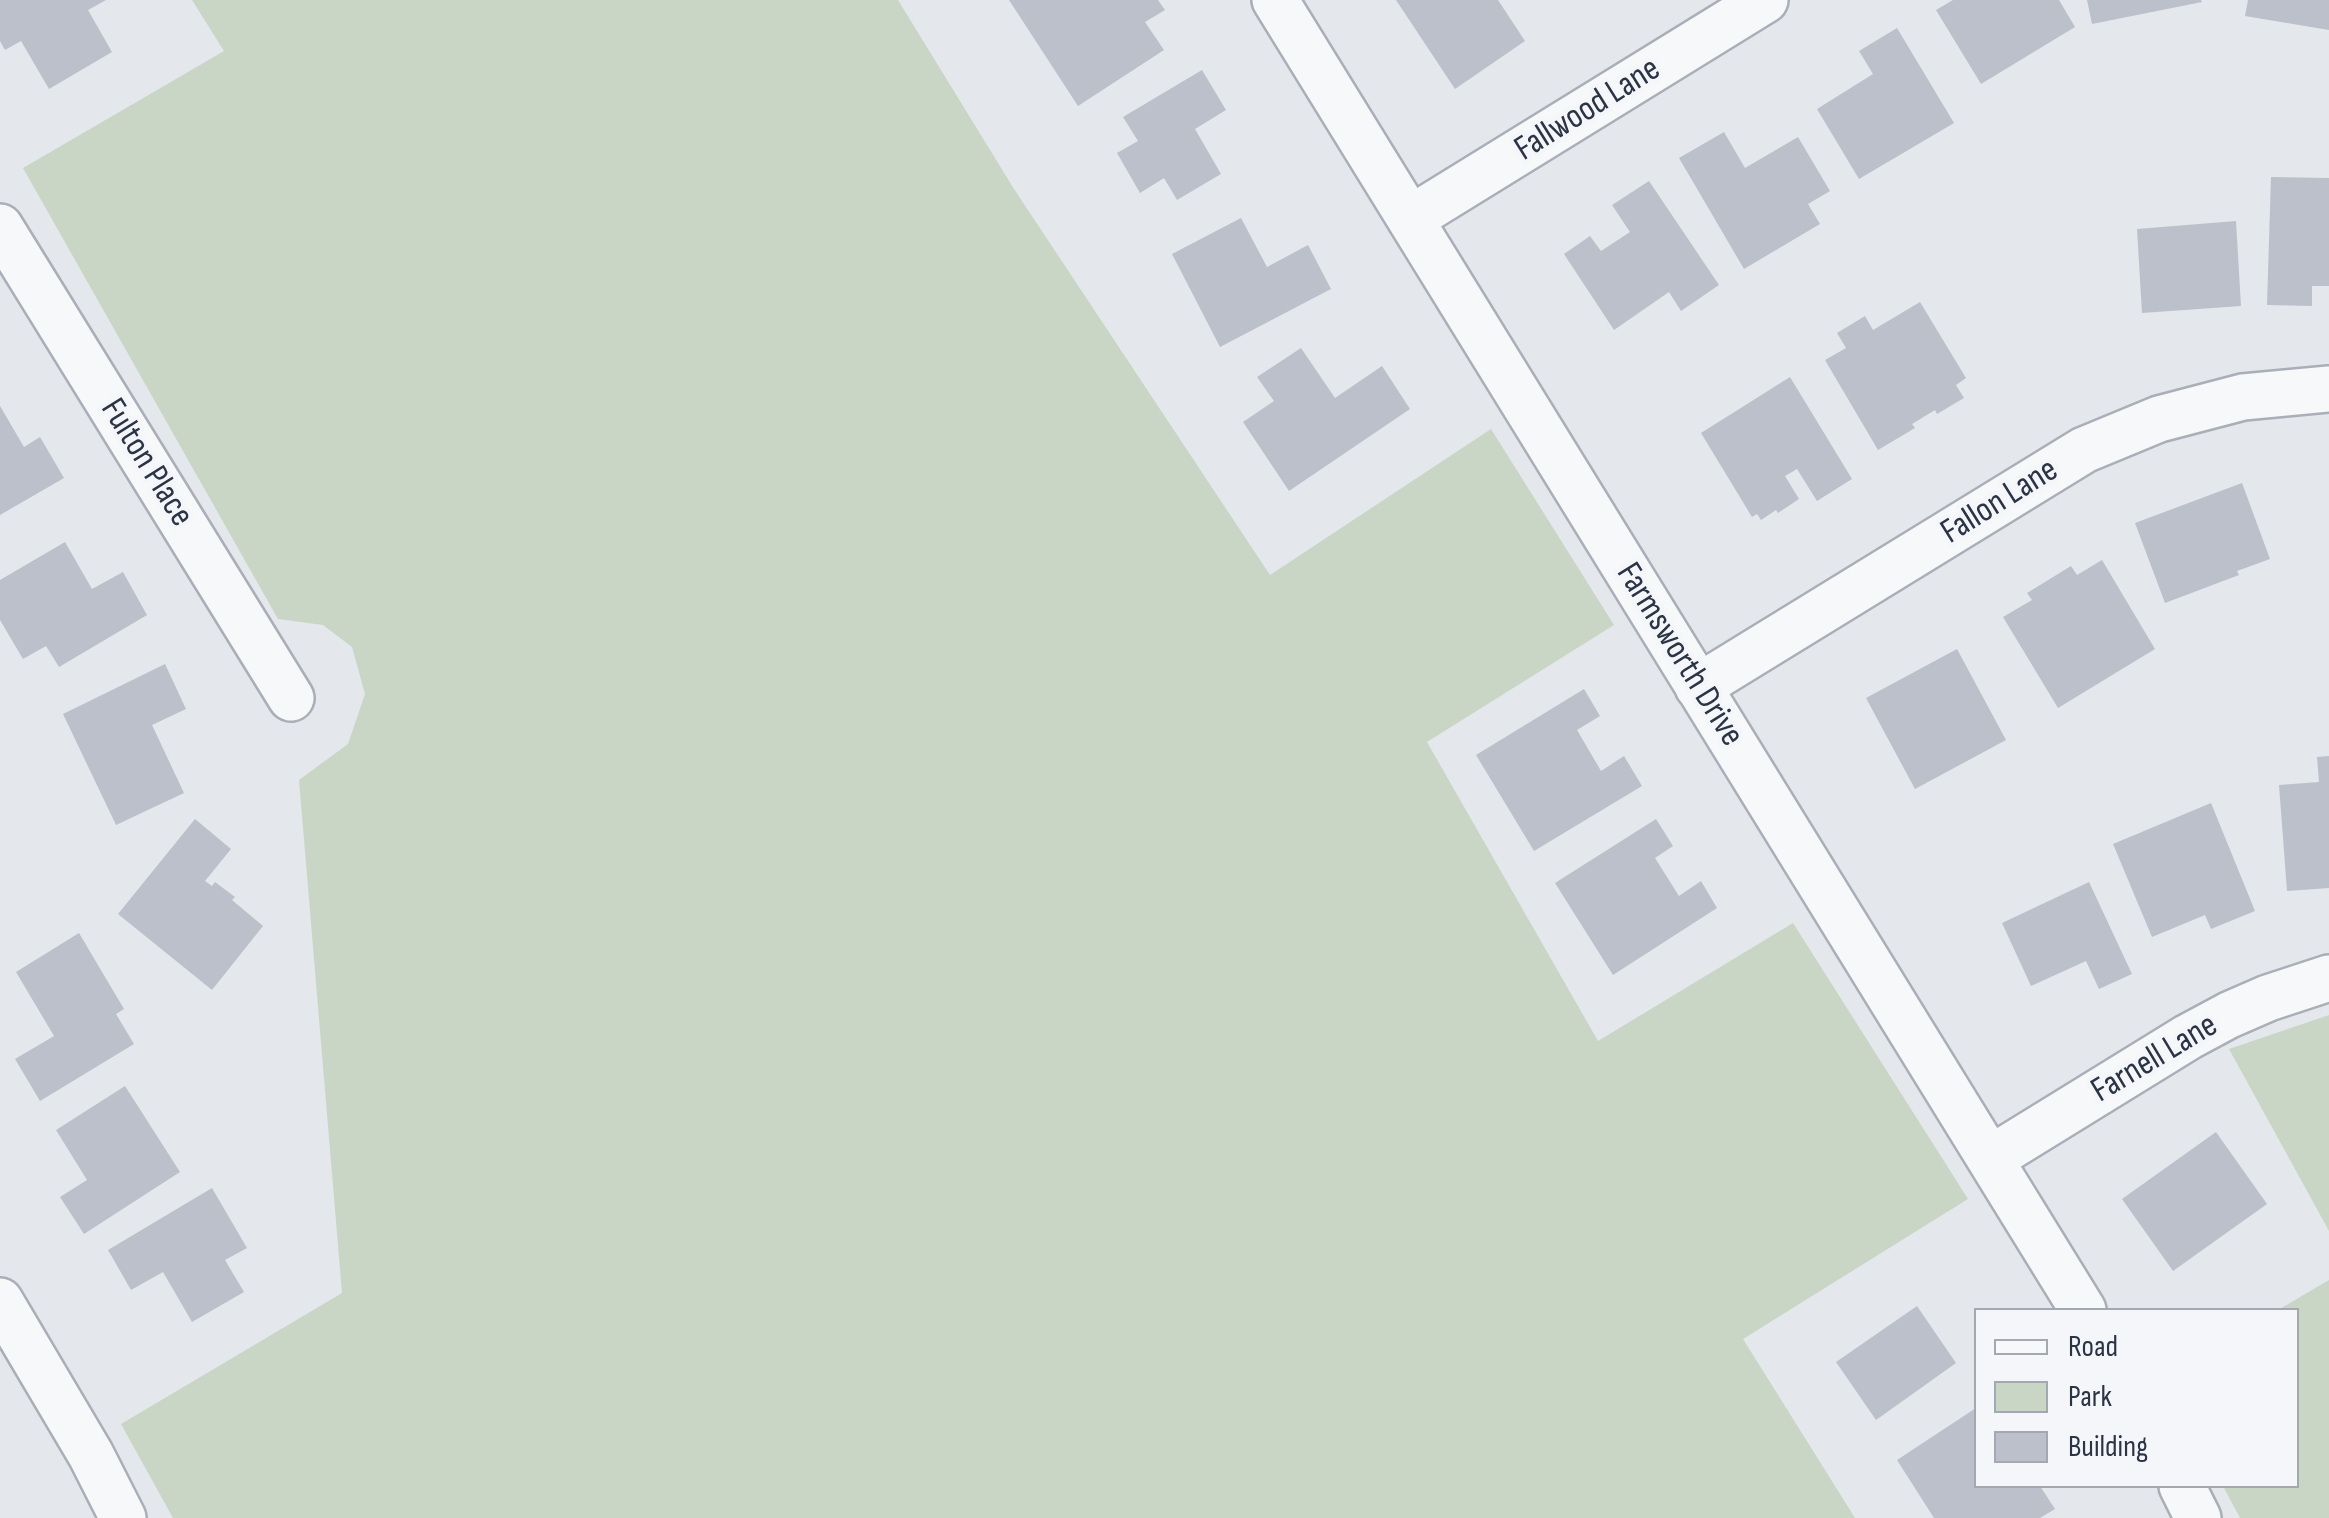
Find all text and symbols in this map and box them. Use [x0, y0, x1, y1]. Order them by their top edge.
street label: Fallwood Lane [1508, 49, 1668, 171]
street label: Fulton Place [90, 391, 202, 535]
street label: Fallon Lane [1934, 450, 2066, 554]
street label: Farmsworth Drive [1606, 556, 1752, 754]
street label: Farnell Lane [2084, 1005, 2226, 1113]
legend [1974, 1308, 2299, 1488]
text: Road [2068, 1329, 2118, 1365]
text: Park [2068, 1379, 2112, 1415]
text: Building [2068, 1429, 2148, 1465]

